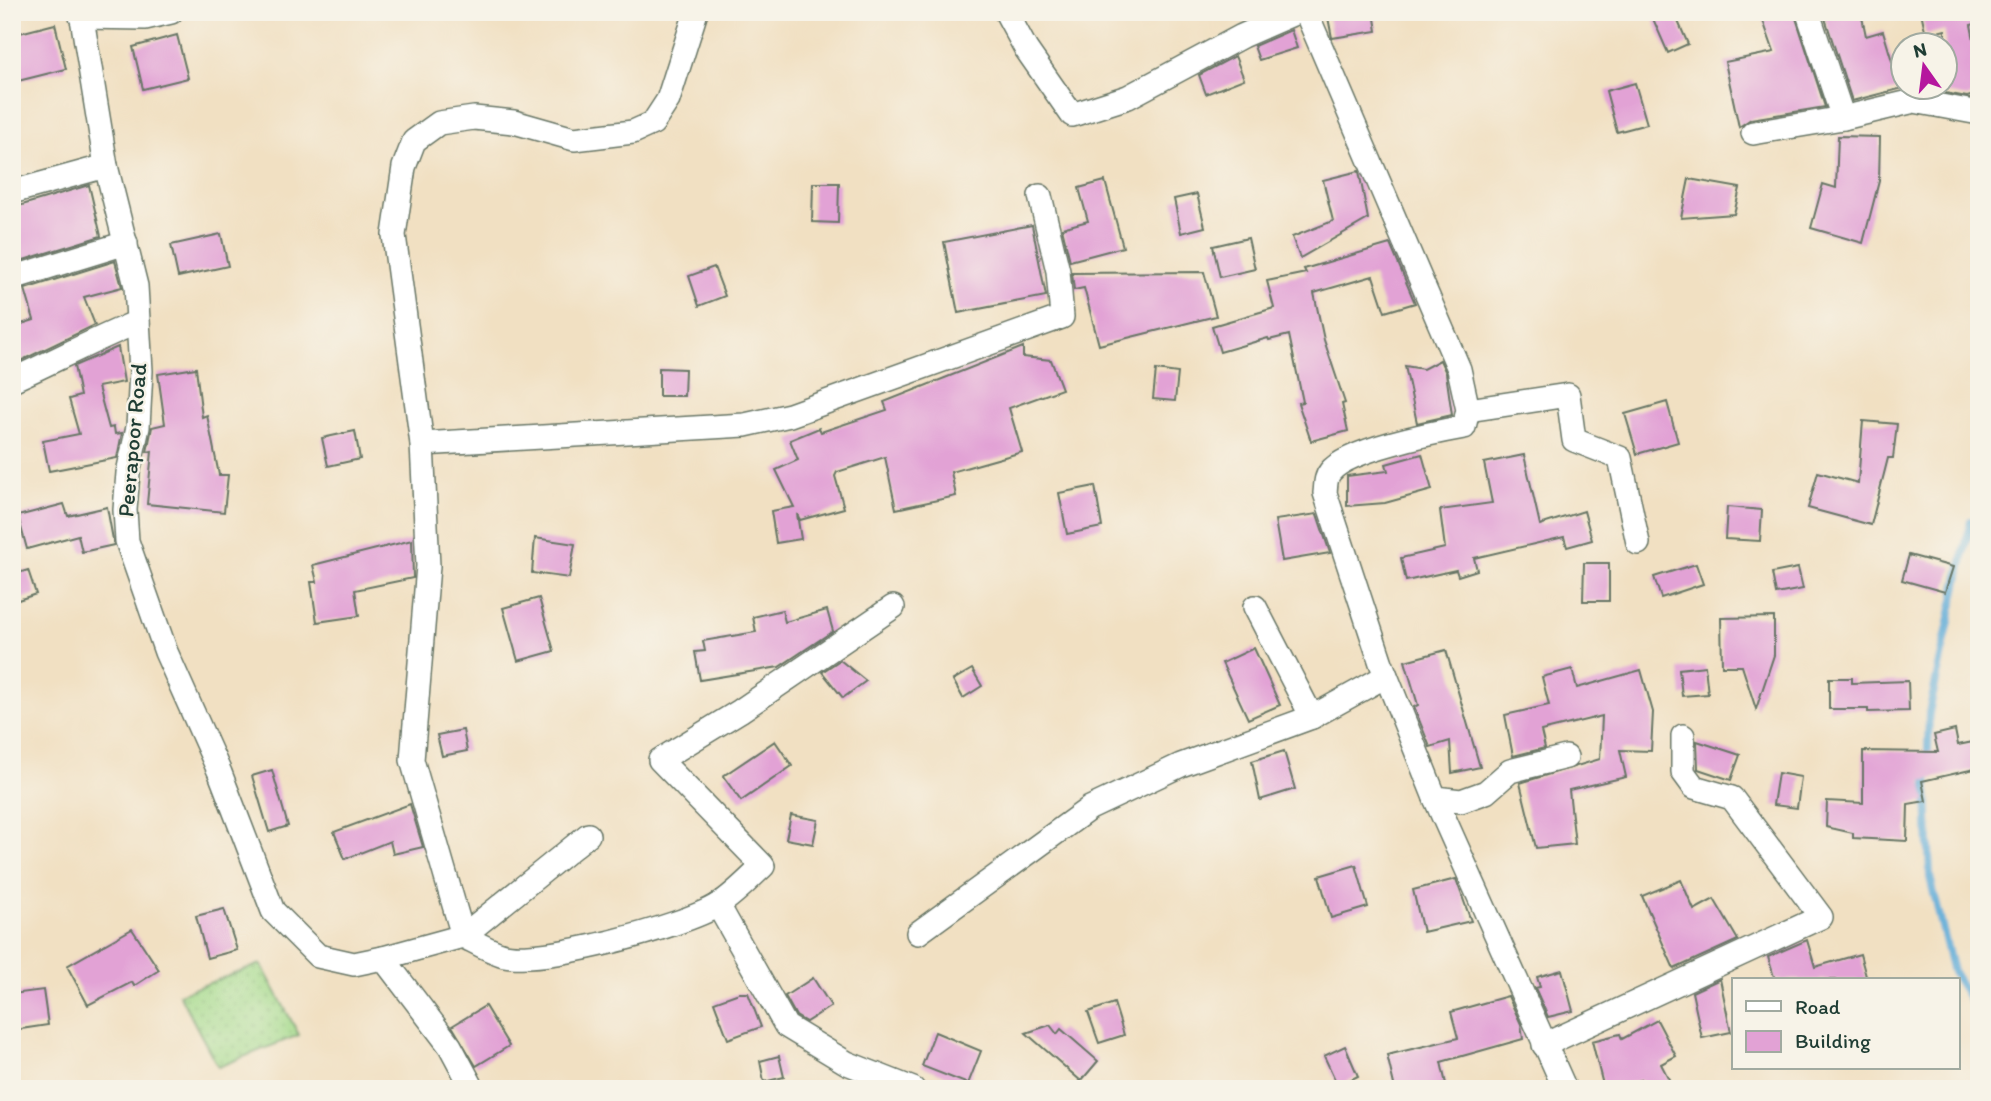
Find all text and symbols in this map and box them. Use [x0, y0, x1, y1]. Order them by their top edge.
north arrow [1890, 32, 1960, 102]
text: N [1911, 37, 1929, 63]
street label: Peerapoor Road [111, 361, 153, 518]
legend [1732, 978, 1960, 1070]
text: Road [1795, 994, 1841, 1019]
text: Building [1795, 1028, 1871, 1053]

